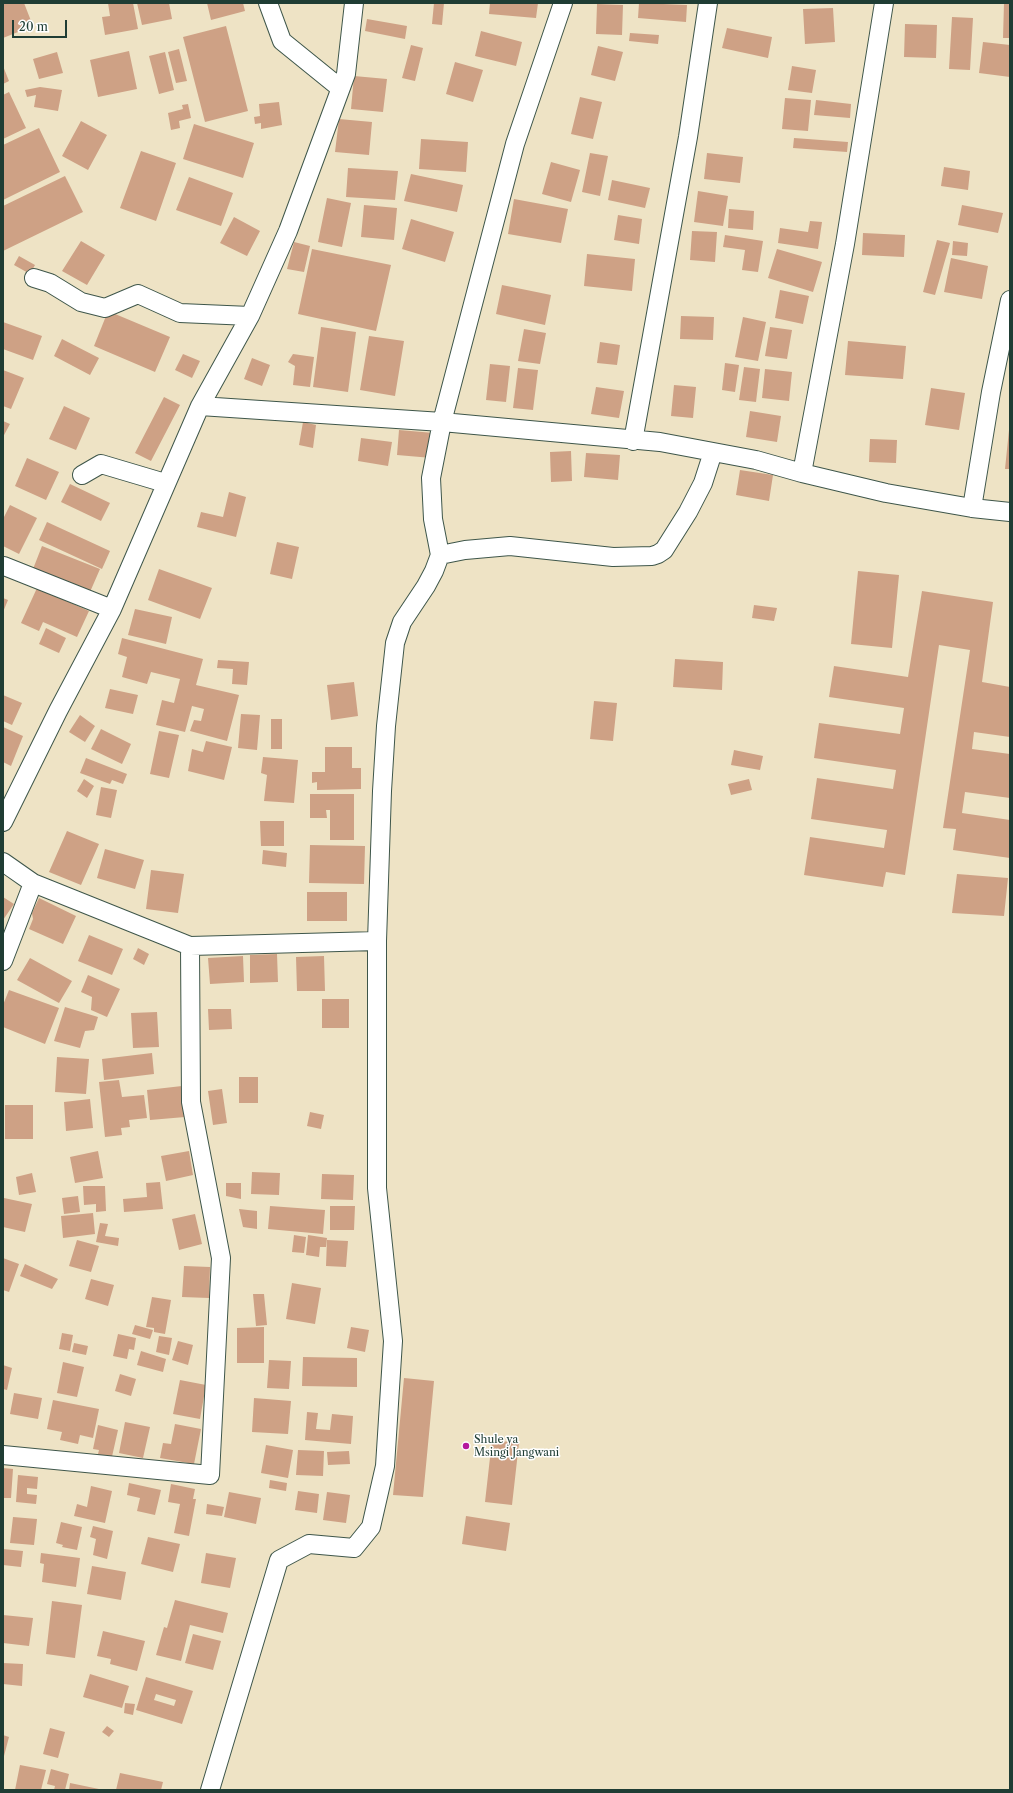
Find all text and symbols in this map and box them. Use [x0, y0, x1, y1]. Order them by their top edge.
scale bar [14, 12, 69, 38]
text: 20 m [19, 19, 48, 34]
place label: Shule ya Msingi Jangwani [474, 1433, 559, 1459]
marker: Shule ya Msingi Jangwani [461, 1441, 471, 1451]

